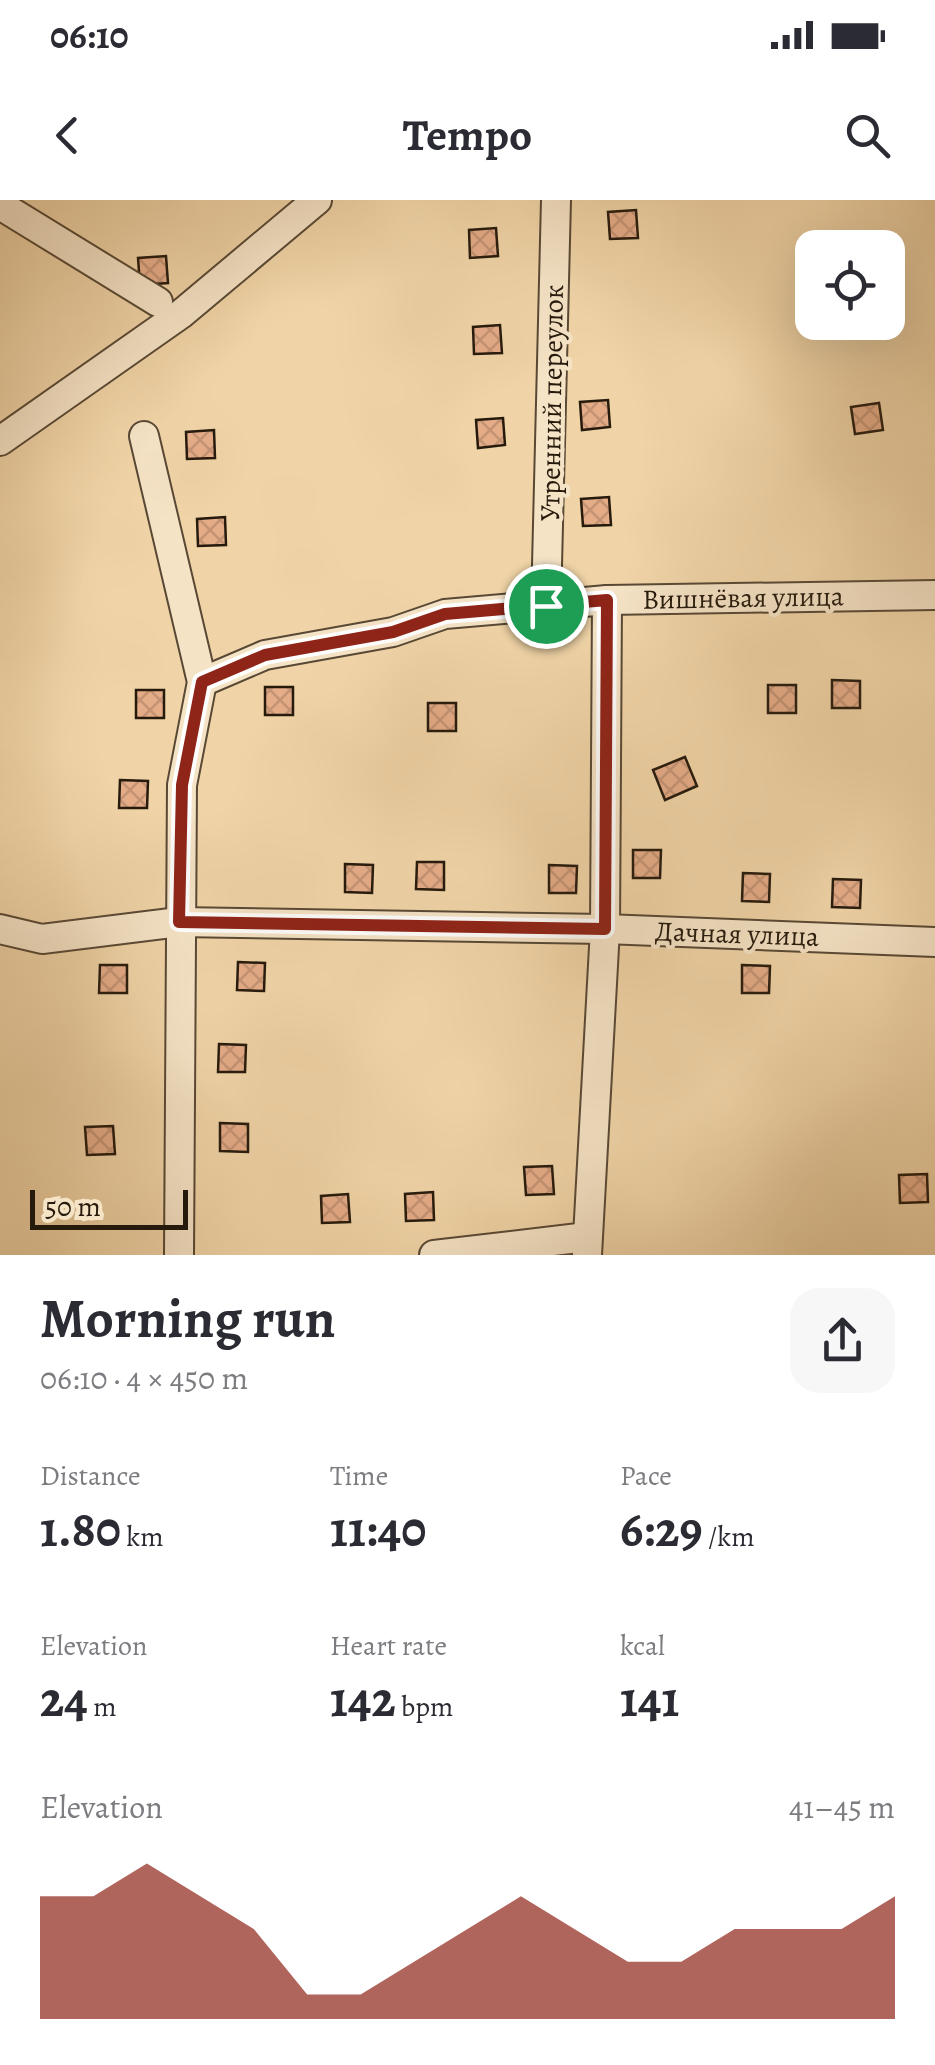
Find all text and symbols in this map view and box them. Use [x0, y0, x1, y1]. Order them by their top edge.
text: 06:10 [50, 9, 129, 61]
text: Tempo [403, 104, 532, 166]
icon: back [40, 108, 95, 163]
icon: search [840, 108, 895, 163]
map controls [795, 230, 905, 340]
button: locate [795, 230, 905, 340]
street label: Утренний переулок [531, 284, 573, 522]
pin [504, 564, 589, 649]
street label: Вишнёвая улица [642, 577, 844, 619]
icon: arrive [519, 579, 574, 634]
street label: Дачная улица [654, 912, 820, 956]
scale bar [30, 1185, 188, 1230]
text: 50 m [45, 1188, 101, 1226]
text: Morning run [40, 1281, 335, 1356]
button: share [790, 1288, 895, 1393]
text: 06:10 · 4 × 450 m [40, 1356, 248, 1400]
text: Distance [40, 1457, 140, 1495]
text: Time [330, 1457, 388, 1495]
text: Pace [620, 1457, 672, 1495]
text: 1.80 [40, 1495, 121, 1563]
text: 11:40 [330, 1495, 426, 1563]
text: 6:29 [620, 1495, 703, 1563]
text: km [121, 1518, 164, 1556]
text: /km [703, 1518, 755, 1556]
text: Elevation [40, 1627, 147, 1665]
text: Heart rate [330, 1627, 447, 1665]
text: kcal [620, 1627, 665, 1665]
text: 24 [40, 1665, 88, 1733]
text: 142 [330, 1665, 396, 1733]
text: 141 [620, 1665, 679, 1733]
text: m [88, 1688, 117, 1726]
text: bpm [396, 1688, 453, 1726]
text: Elevation [40, 1785, 163, 1829]
text: 41–45 m [789, 1785, 895, 1829]

